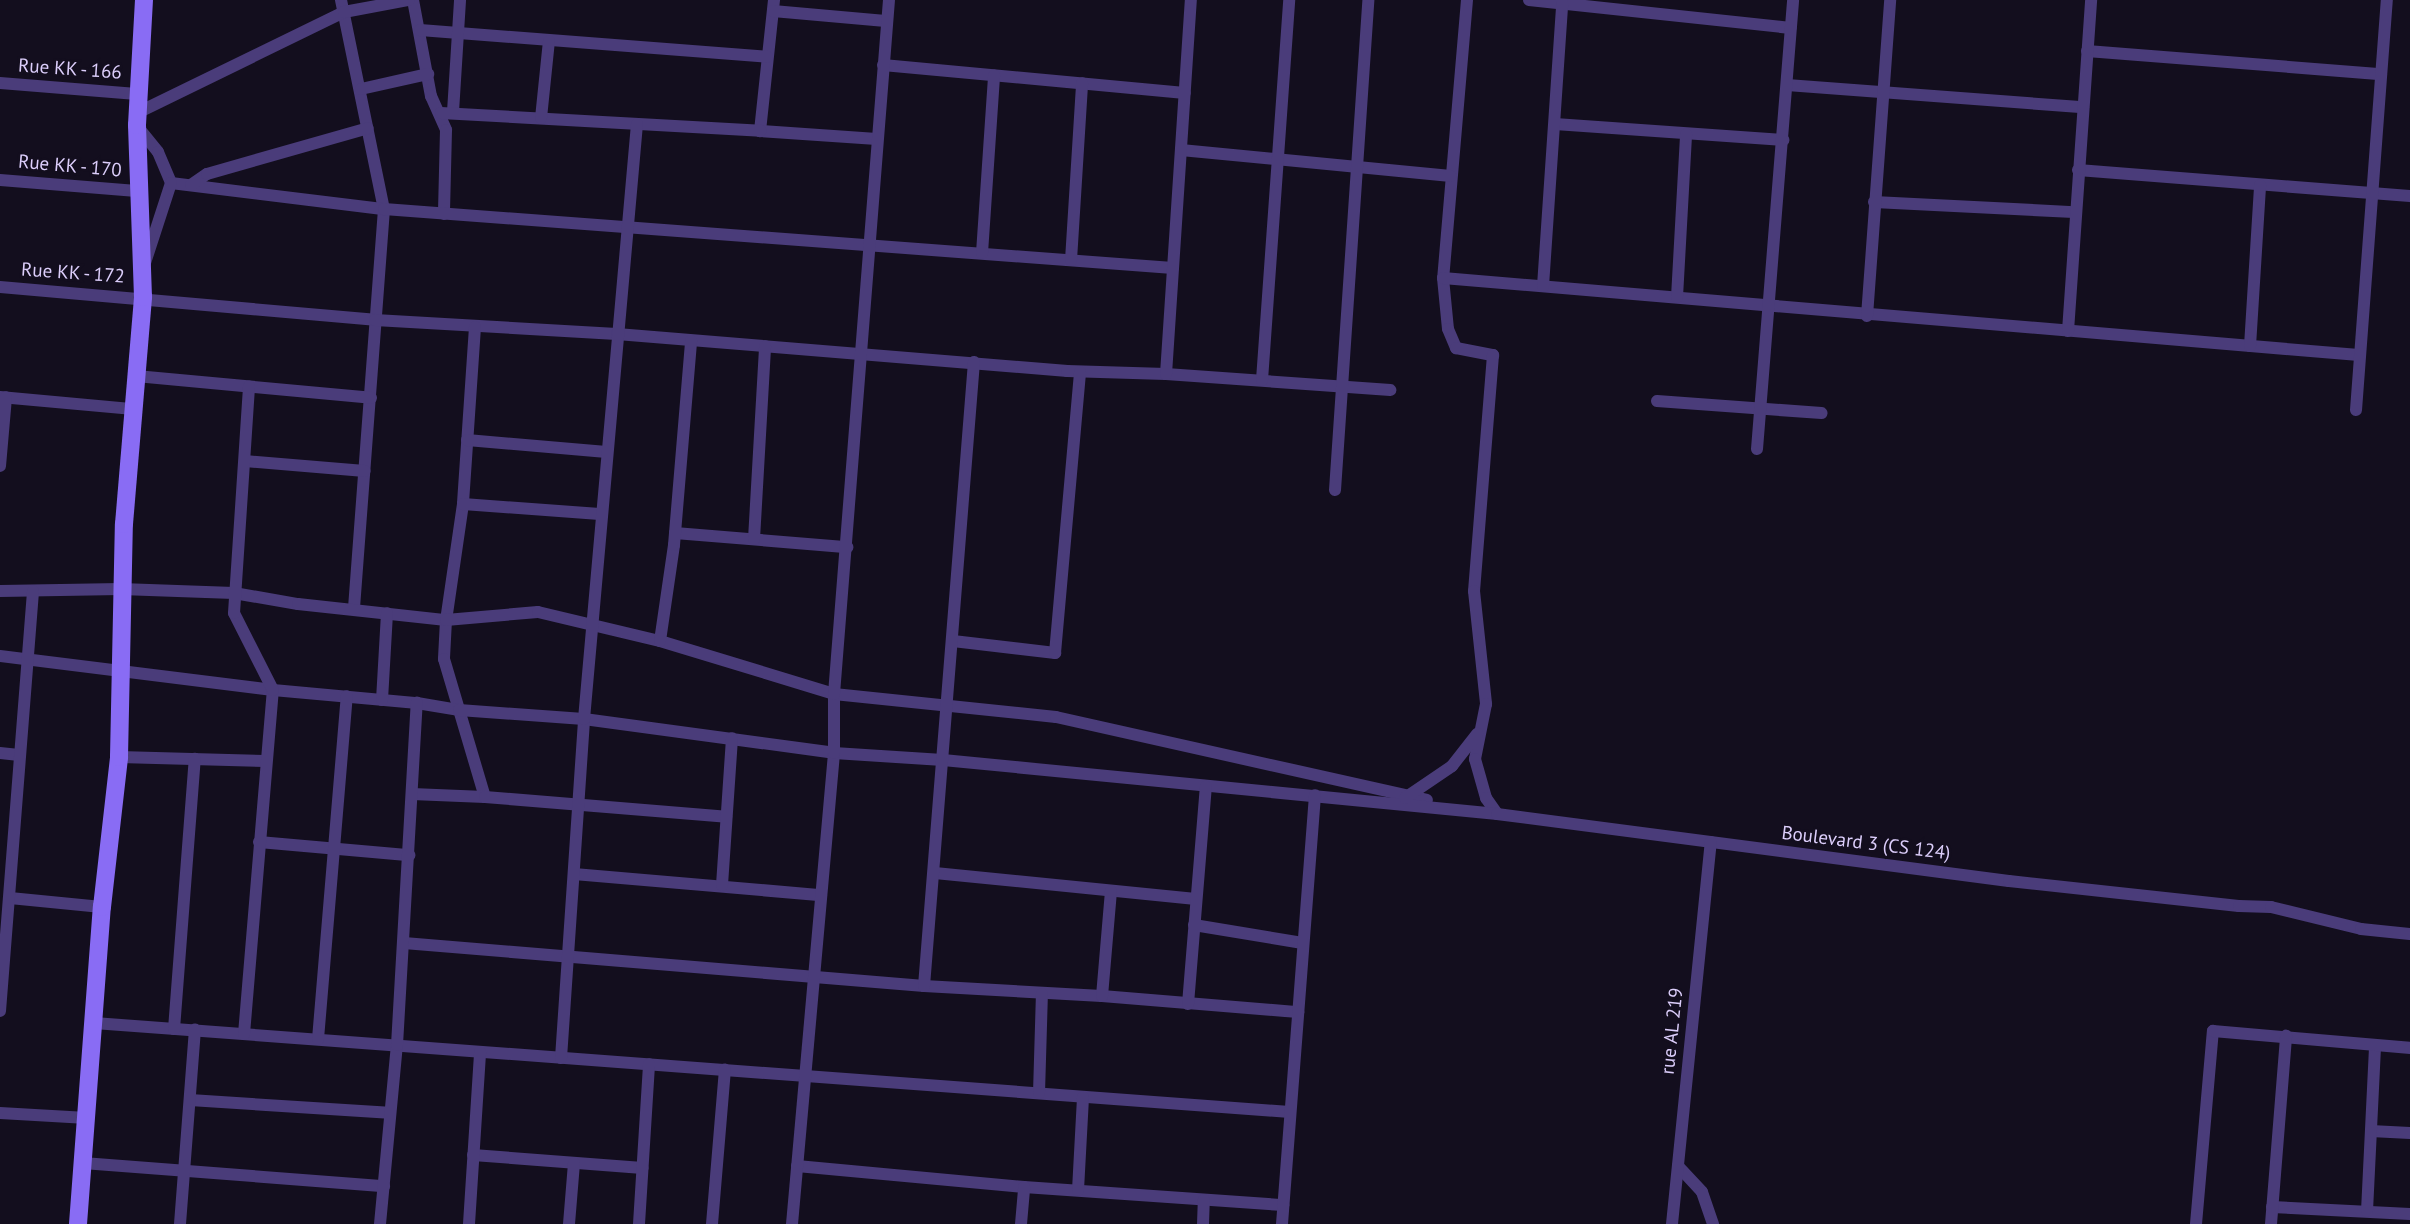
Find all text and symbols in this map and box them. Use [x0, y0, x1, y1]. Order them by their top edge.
street label: Rue KK - 166 [16, 54, 124, 84]
street label: Rue KK - 170 [16, 150, 124, 182]
street label: Rue KK - 172 [19, 258, 127, 288]
street label: Boulevard 3 (CS 124) [1780, 821, 1952, 865]
street label: rue AL 219 [1656, 986, 1688, 1076]

